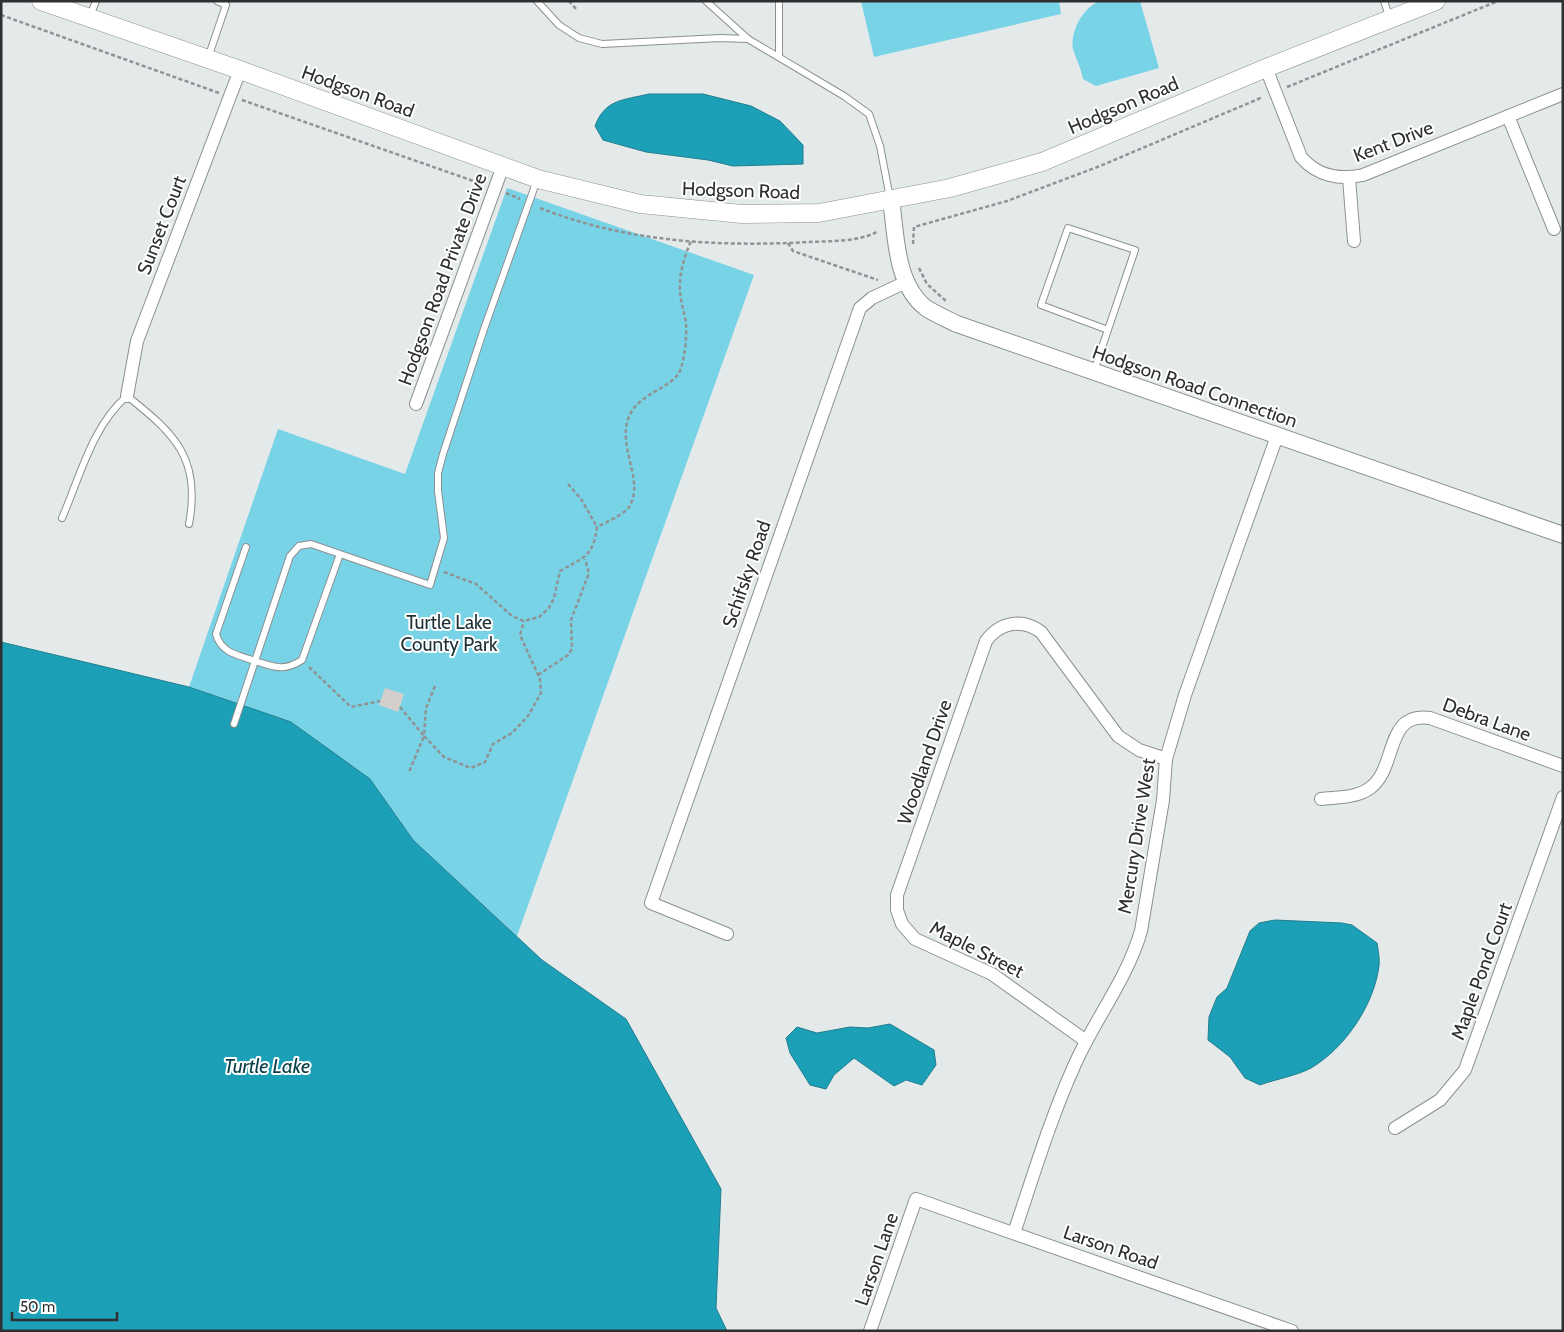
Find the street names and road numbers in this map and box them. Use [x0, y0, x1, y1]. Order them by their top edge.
street label: Hodgson Road [298, 60, 417, 122]
street label: Hodgson Road [1064, 72, 1182, 139]
street label: Kent Drive [1350, 116, 1437, 167]
street label: Hodgson Road Private Drive [393, 170, 492, 388]
street label: Sunset Court [132, 172, 191, 278]
street label: Hodgson Road [682, 177, 800, 204]
street label: Hodgson Road Connection [1089, 341, 1300, 432]
street label: Schifsky Road [717, 518, 776, 631]
street label: Debra Lane [1440, 693, 1534, 746]
street label: Woodland Drive [892, 697, 957, 828]
street label: Mercury Drive West [1113, 756, 1160, 916]
street label: Maple Pond Court [1446, 899, 1517, 1043]
street label: Maple Street [926, 916, 1028, 983]
street label: Larson Lane [850, 1209, 903, 1309]
street label: Larson Road [1060, 1220, 1161, 1274]

